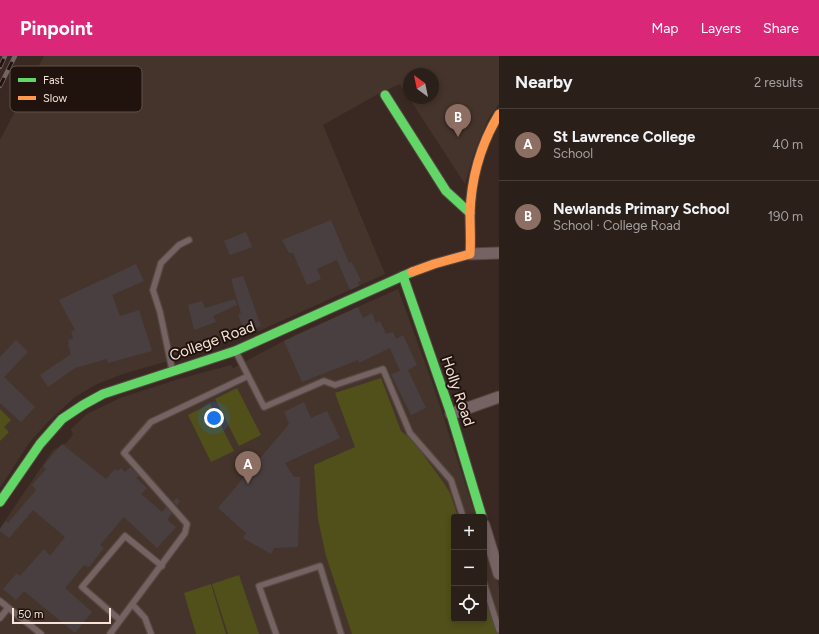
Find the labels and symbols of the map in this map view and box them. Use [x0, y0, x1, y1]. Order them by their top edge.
legend [10, 66, 142, 112]
north arrow [403, 68, 439, 104]
text: Fast [43, 74, 64, 87]
text: Slow [43, 92, 67, 105]
pin: B [445, 104, 471, 137]
street label: College Road [167, 317, 257, 365]
street label: Holly Road [438, 354, 478, 428]
your location [204, 408, 224, 428]
pin: A [235, 451, 261, 484]
scale bar [12, 606, 111, 625]

